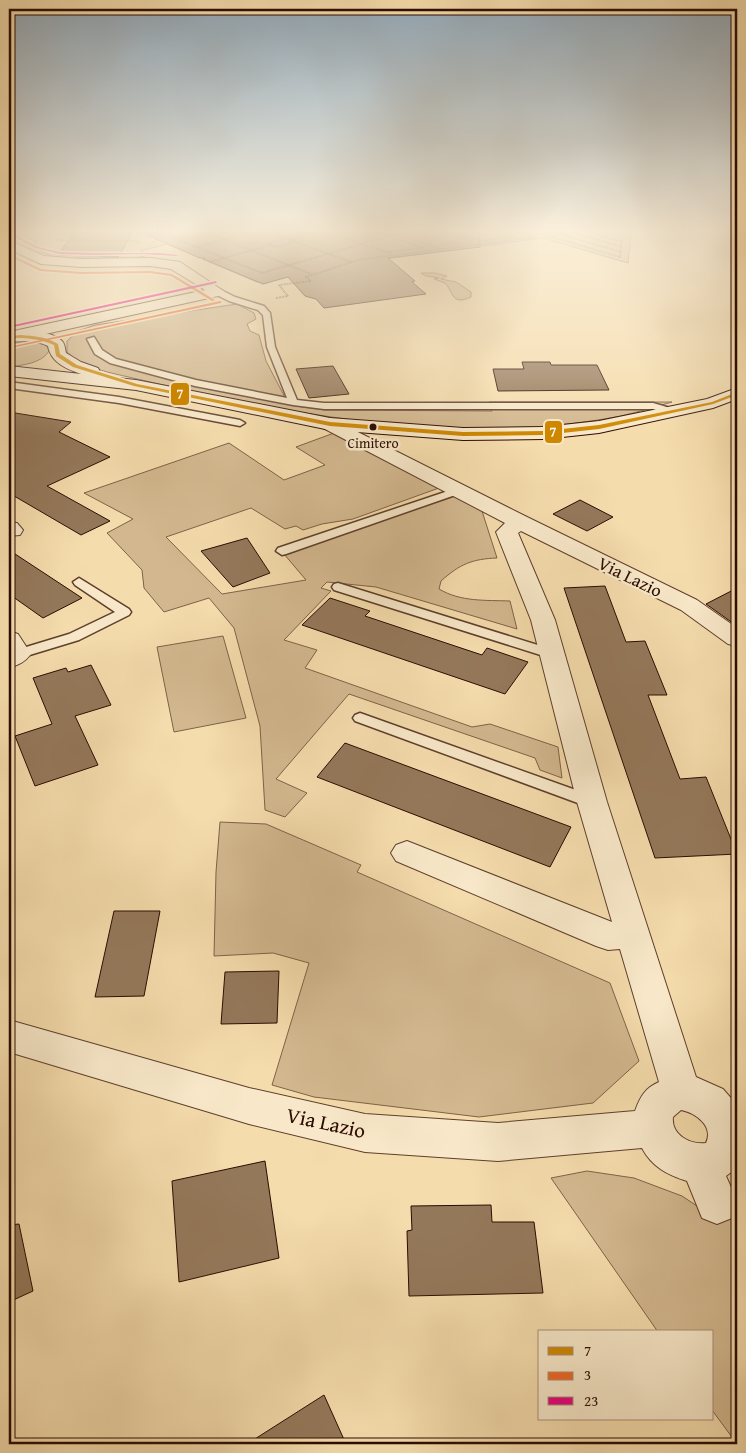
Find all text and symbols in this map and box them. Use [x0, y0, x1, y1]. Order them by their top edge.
line badge: 7 [170, 382, 190, 406]
text: 7 [176, 384, 184, 404]
line badge: 7 [544, 420, 563, 444]
marker: Cimitero [368, 422, 378, 432]
text: 7 [549, 422, 557, 442]
place label: Cimitero [347, 433, 399, 453]
street label: Via Lazio [593, 549, 667, 604]
street label: Via Lazio [284, 1099, 369, 1146]
legend [538, 1330, 714, 1420]
text: 7 [584, 1340, 591, 1361]
text: 3 [584, 1364, 591, 1385]
text: 23 [584, 1390, 598, 1411]

